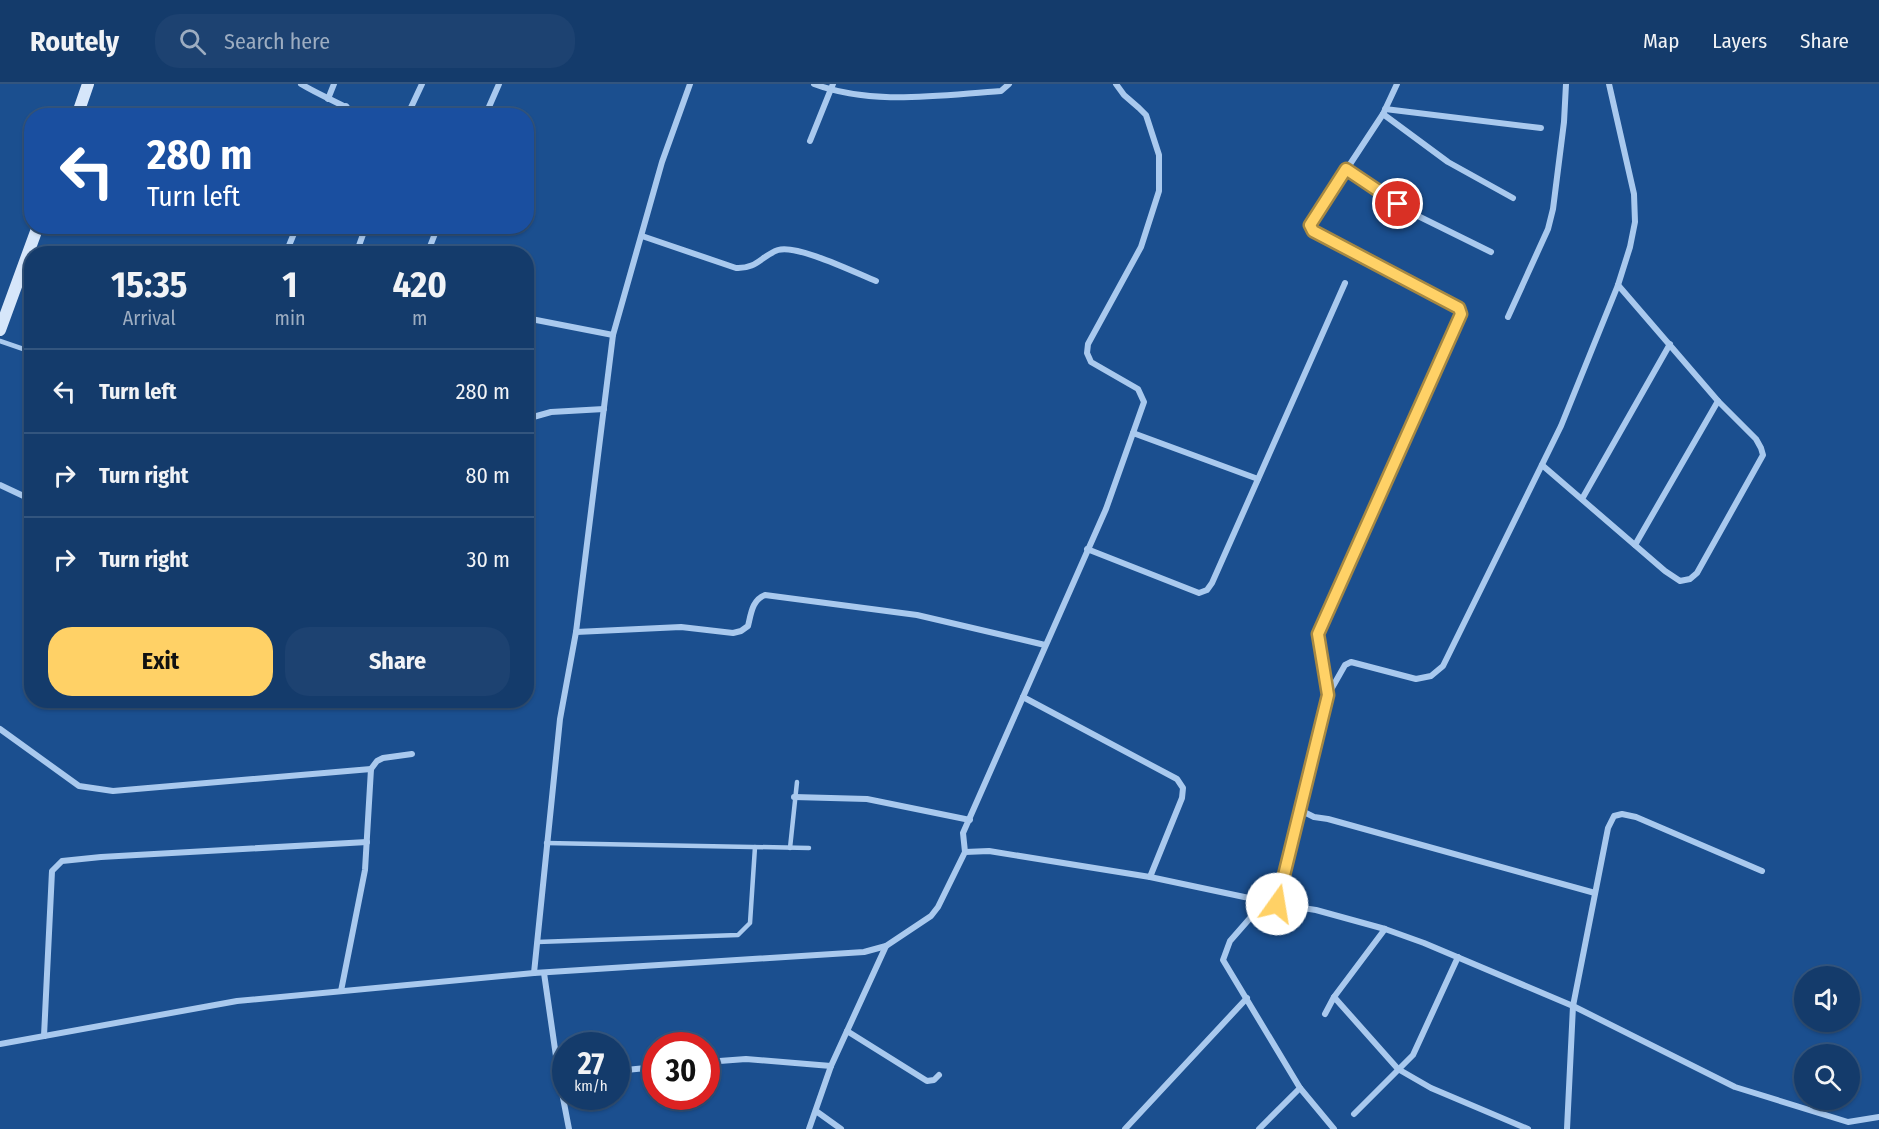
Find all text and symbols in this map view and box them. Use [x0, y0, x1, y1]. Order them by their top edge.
search box [155, 14, 575, 68]
text: Routely [30, 25, 119, 58]
icon: search [176, 25, 209, 58]
text: Search here [224, 28, 330, 55]
text: Map [1643, 28, 1679, 54]
text: Layers [1712, 28, 1767, 54]
text: Share [1800, 28, 1849, 54]
text: 280 m [147, 130, 252, 180]
icon: left [48, 132, 126, 210]
pin [1372, 178, 1423, 229]
text: Turn left [147, 181, 240, 213]
icon: arrive [1381, 187, 1414, 220]
text: 15:35 [111, 263, 187, 307]
text: 1 [282, 263, 298, 307]
text: 420 [393, 263, 447, 307]
text: Arrival [123, 306, 176, 330]
text: min [275, 306, 305, 330]
text: m [412, 306, 427, 330]
icon: left [48, 375, 81, 408]
text: Turn left [99, 378, 177, 405]
text: 280 m [456, 378, 510, 405]
icon: right [48, 459, 81, 492]
text: Turn right [99, 462, 188, 489]
text: 80 m [465, 462, 510, 489]
icon: right [48, 543, 81, 576]
text: Turn right [99, 546, 188, 573]
text: 30 m [467, 546, 510, 573]
button: Exit [48, 627, 273, 696]
button: Share [285, 627, 510, 696]
position arrow [1245, 872, 1309, 936]
map controls [1794, 966, 1860, 1110]
button: sound [1794, 966, 1860, 1032]
speed limit sign: 30 [642, 1032, 720, 1110]
button: search [1794, 1044, 1860, 1110]
text: 27 [578, 1046, 604, 1082]
text: km/h [574, 1077, 608, 1095]

